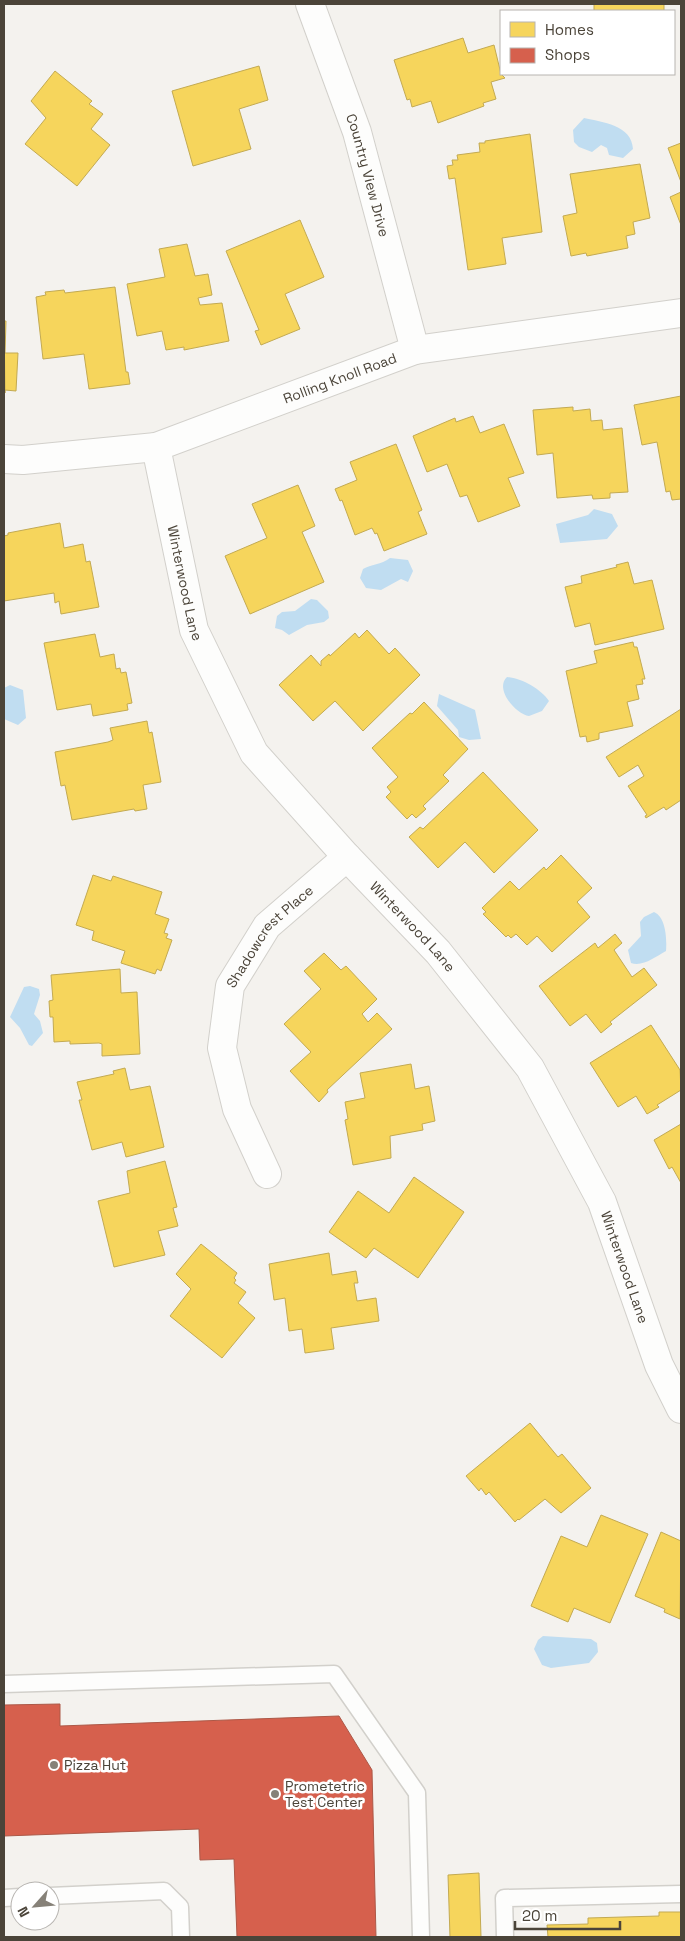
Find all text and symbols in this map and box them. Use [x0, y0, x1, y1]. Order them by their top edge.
legend [500, 10, 675, 75]
text: Homes [545, 20, 594, 39]
text: Shops [545, 45, 590, 64]
street label: Country View Drive [342, 111, 394, 239]
street label: Rolling Knoll Road [281, 349, 399, 408]
street label: Winterwood Lane [164, 524, 207, 644]
street label: Winterwood Lane [366, 877, 459, 976]
street label: Shadowcrest Place [222, 881, 317, 991]
street label: Winterwood Lane [597, 1209, 653, 1326]
place label: Pizza Hut [64, 1756, 126, 1774]
marker: Pizza Hut [48, 1759, 60, 1771]
place label: Prometetric Test Center [285, 1777, 365, 1811]
marker: Prometetric Test Center [269, 1788, 281, 1800]
north arrow [10, 1881, 60, 1931]
scale bar [515, 1898, 620, 1930]
text: N [13, 1904, 34, 1920]
text: 20 m [522, 1906, 557, 1925]

